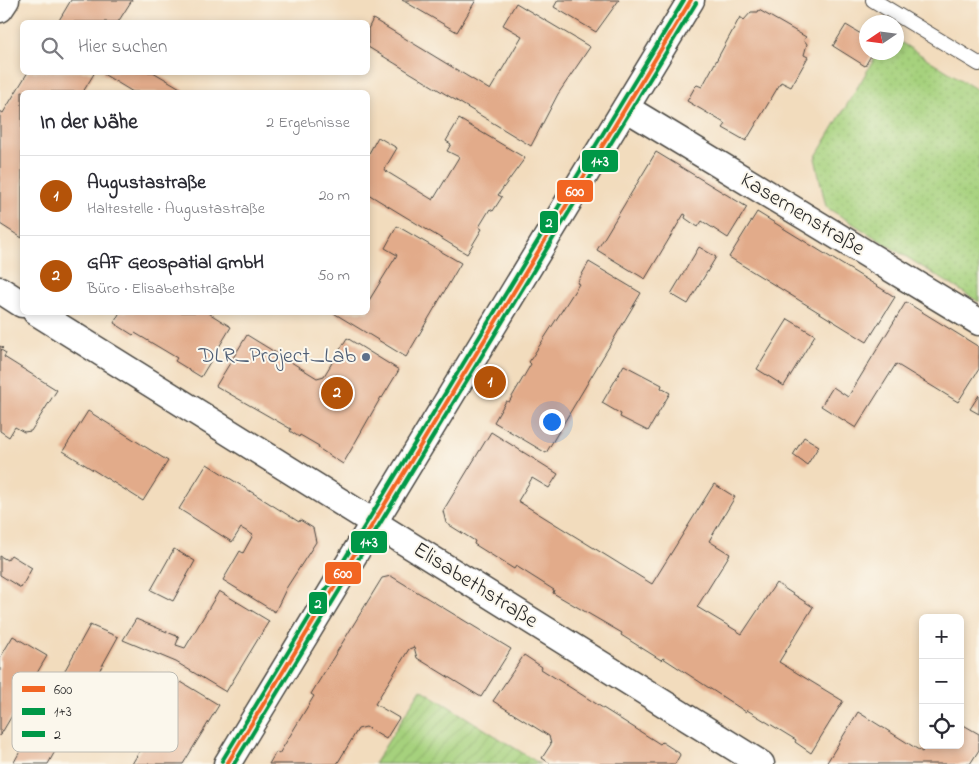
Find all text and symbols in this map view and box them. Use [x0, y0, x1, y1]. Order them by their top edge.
north arrow [859, 15, 904, 60]
search box [20, 20, 370, 75]
icon: search [38, 34, 66, 62]
text: Hier suchen [78, 34, 167, 61]
text: In der Nähe [40, 108, 138, 138]
text: 2 Ergebnisse [266, 111, 350, 135]
line badge: 1+3 [581, 149, 619, 173]
text: 1+3 [591, 152, 609, 173]
street label: Kasernenstraße [733, 165, 871, 265]
text: Augustastraße [87, 170, 206, 197]
line badge: 600 [556, 179, 594, 203]
text: 600 [565, 182, 584, 203]
text: 1 [53, 184, 59, 208]
text: 20 m [319, 184, 350, 208]
text: Haltestelle · Augustastraße [87, 197, 265, 221]
line badge: 2 [539, 210, 559, 234]
text: 2 [545, 213, 553, 234]
text: GAF Geospatial GmbH [87, 250, 264, 277]
text: 2 [52, 264, 60, 288]
text: 50 m [318, 264, 350, 288]
text: Büro · Elisabethstraße [87, 277, 235, 301]
place label: DLR_Project_Lab [197, 341, 356, 373]
marker: DLR_Project_Lab [360, 351, 372, 363]
pin: 1 [474, 363, 506, 401]
pin: 2 [321, 374, 353, 412]
your location [539, 409, 565, 435]
line badge: 1+3 [350, 530, 388, 554]
text: 1+3 [360, 533, 378, 554]
street label: Elisabethstraße [406, 535, 544, 637]
line badge: 600 [324, 561, 362, 585]
text: 600 [333, 564, 352, 585]
line badge: 2 [308, 591, 328, 615]
text: 2 [314, 594, 322, 615]
map controls [919, 614, 964, 749]
button: + [919, 614, 964, 659]
button: − [919, 659, 964, 704]
legend [12, 672, 178, 752]
text: 600 [54, 680, 72, 701]
text: 1+3 [54, 702, 72, 723]
button: locate [919, 704, 964, 749]
text: 2 [54, 725, 61, 746]

